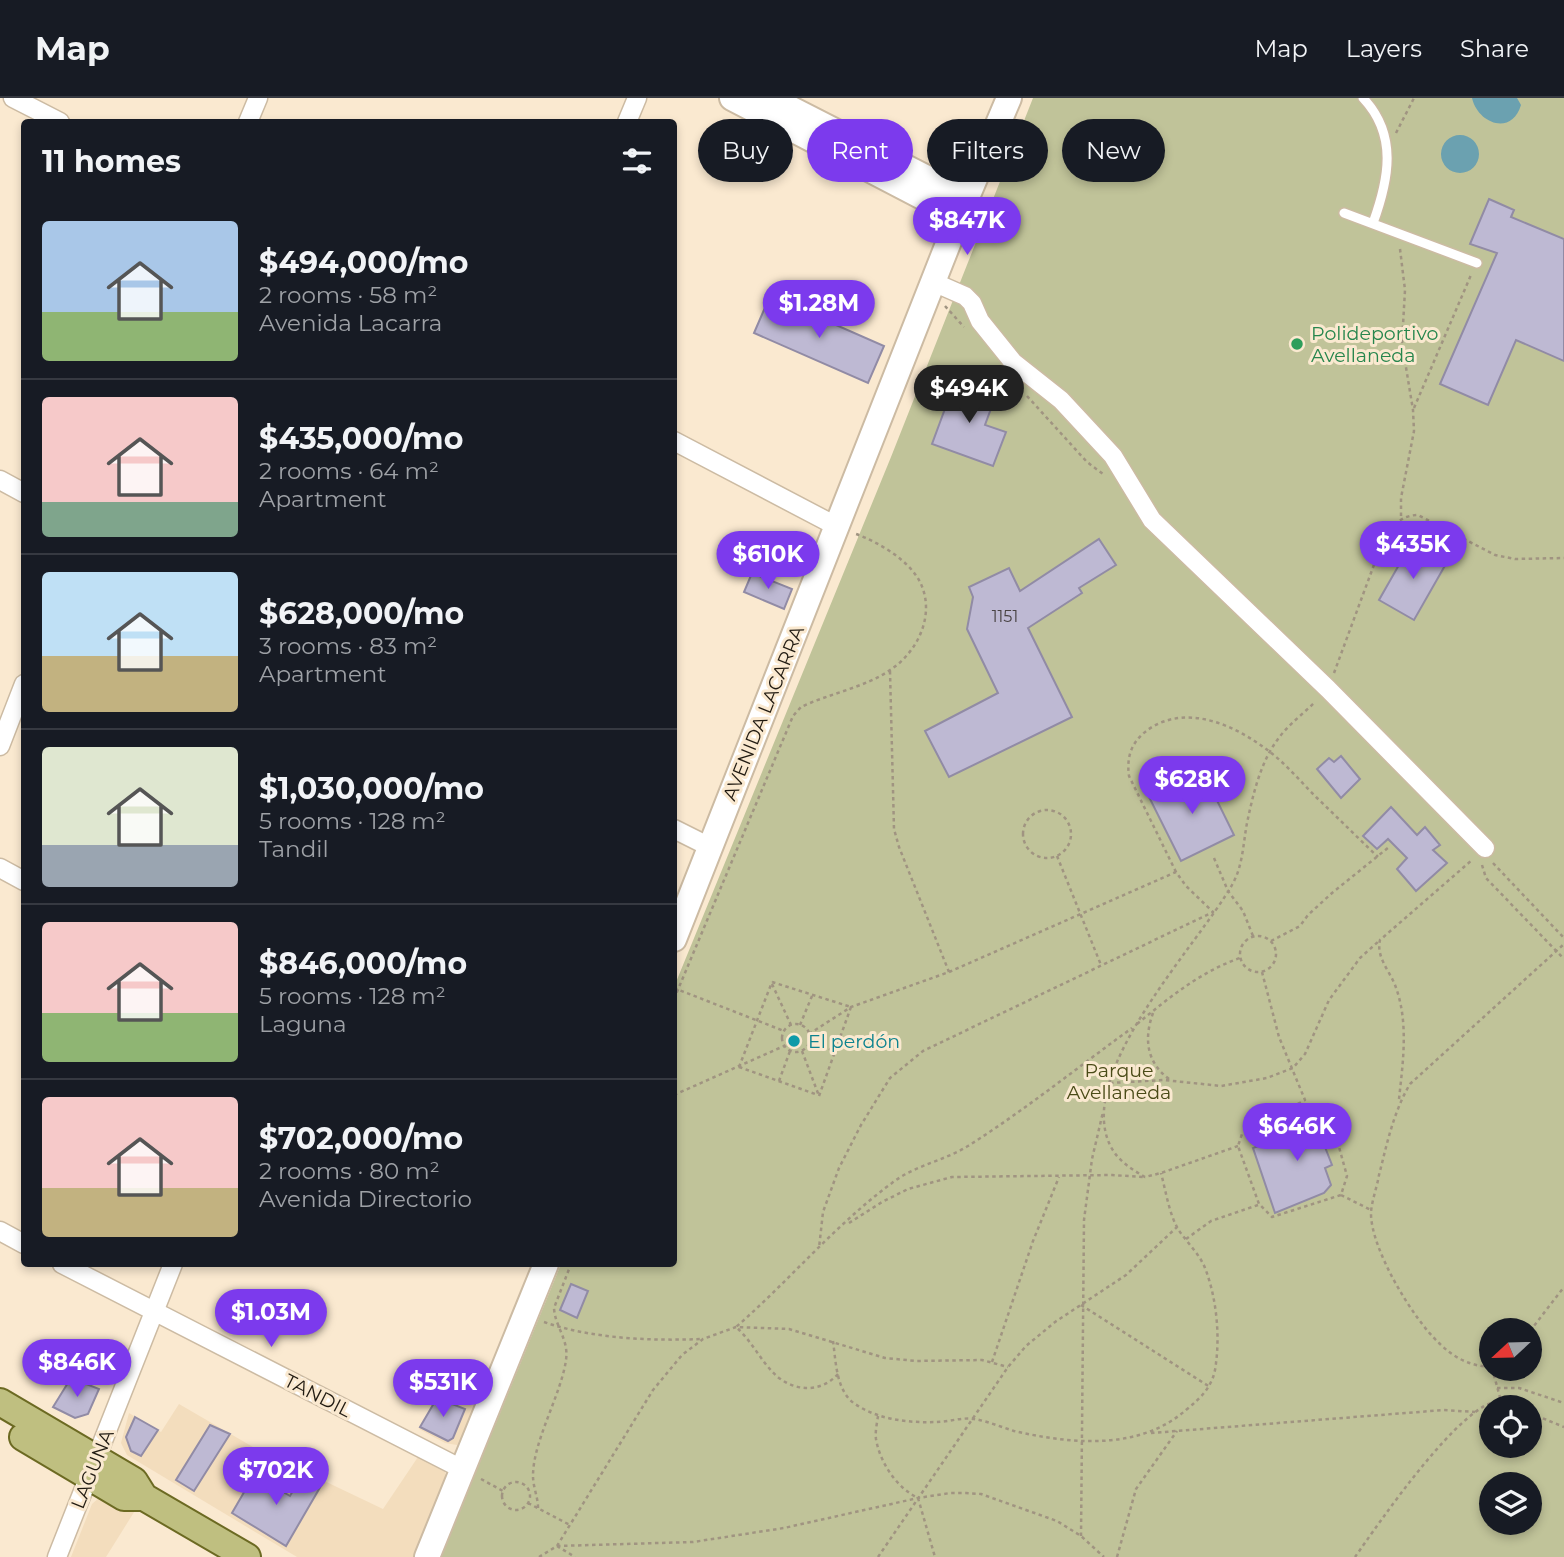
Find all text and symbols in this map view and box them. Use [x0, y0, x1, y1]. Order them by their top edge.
text: Map [35, 28, 110, 68]
text: Map [1254, 34, 1308, 63]
text: Layers [1346, 34, 1422, 63]
text: Share [1460, 34, 1529, 63]
chip: Buy [698, 119, 793, 182]
chip: Rent [807, 119, 913, 182]
chip: Filters [927, 119, 1048, 182]
chip: New [1062, 119, 1165, 182]
icon: filters [618, 142, 656, 180]
text: 11 homes [42, 143, 181, 180]
pin: $847K [918, 198, 1016, 257]
text: $847K [929, 206, 1005, 234]
text: $494,000/mo [259, 244, 468, 281]
icon: home [98, 249, 182, 333]
pin: $1.28M [762, 280, 876, 340]
text: 2 rooms · 58 m² [259, 281, 437, 309]
text: $1.28M [779, 289, 859, 317]
text: Avenida Lacarra [259, 309, 442, 337]
place label: Polideportivo Avellaneda [1311, 322, 1438, 367]
marker: Polideportivo Avellaneda [1289, 336, 1305, 352]
pin: $494K [920, 366, 1018, 425]
text: $494K [930, 374, 1008, 402]
text: $435,000/mo [259, 420, 463, 457]
icon: home [98, 425, 182, 509]
text: 2 rooms · 64 m² [259, 457, 439, 485]
text: Apartment [259, 485, 387, 513]
pin: $435K [1364, 522, 1462, 581]
text: $435K [1376, 530, 1450, 558]
pin: $610K [719, 532, 817, 591]
text: $610K [733, 540, 803, 568]
text: $628,000/mo [259, 595, 464, 632]
icon: home [98, 600, 182, 684]
house number: 1151 [992, 607, 1018, 626]
street label: AVENIDA LACARRA [718, 622, 809, 804]
text: 3 rooms · 83 m² [259, 632, 437, 660]
text: Apartment [259, 660, 387, 688]
pin: $628K [1143, 756, 1241, 816]
text: $628K [1154, 765, 1230, 793]
text: $1,030,000/mo [259, 770, 484, 807]
icon: home [98, 775, 182, 859]
text: 5 rooms · 128 m² [259, 807, 446, 835]
text: Tandil [259, 835, 329, 863]
text: $846,000/mo [259, 945, 467, 982]
icon: home [98, 950, 182, 1034]
text: 5 rooms · 128 m² [259, 982, 446, 1010]
text: Laguna [259, 1010, 346, 1038]
place label: El perdón [808, 1030, 900, 1053]
marker: El perdón [786, 1033, 802, 1049]
park label: Parque Avellaneda [1067, 1059, 1171, 1104]
pin: $646K [1248, 1104, 1346, 1163]
text: $646K [1259, 1112, 1335, 1140]
text: $702,000/mo [259, 1120, 463, 1157]
icon: home [98, 1125, 182, 1209]
text: 2 rooms · 80 m² [259, 1157, 440, 1185]
text: Avenida Directorio [259, 1185, 472, 1213]
pin: $1.03M [214, 1290, 328, 1349]
text: $1.03M [231, 1298, 311, 1326]
north arrow [1479, 1318, 1542, 1381]
map controls [1479, 1318, 1542, 1535]
pin: $846K [28, 1340, 126, 1399]
text: $846K [38, 1348, 116, 1376]
pin: $531K [394, 1360, 492, 1419]
text: $531K [409, 1368, 477, 1396]
street label: TANDIL [281, 1369, 356, 1422]
button: locate [1479, 1395, 1542, 1458]
street label: LAGUNA [66, 1426, 119, 1512]
pin: $702K [227, 1448, 325, 1507]
text: $702K [239, 1456, 313, 1484]
button: layers [1479, 1472, 1542, 1535]

